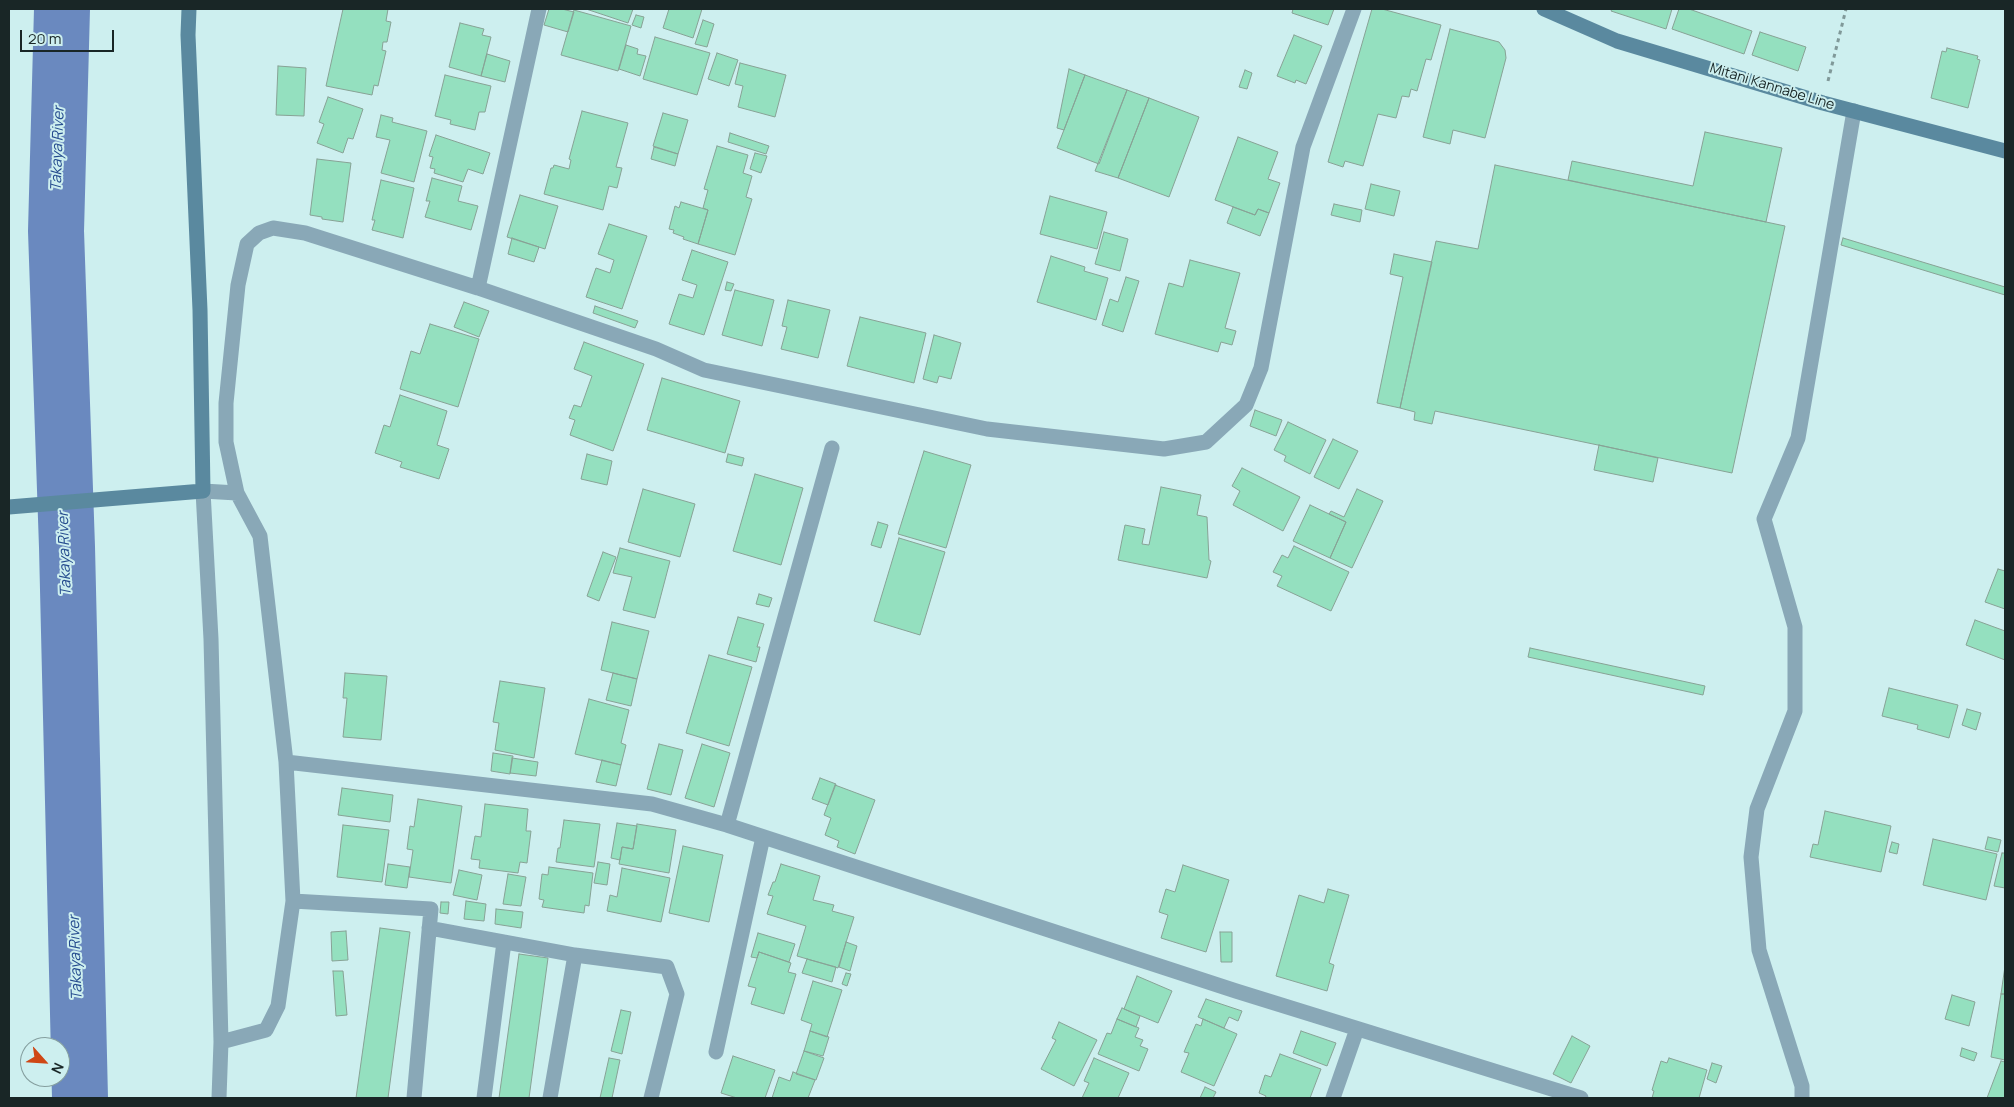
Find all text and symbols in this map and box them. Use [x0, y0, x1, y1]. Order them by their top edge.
scale bar [22, 20, 116, 52]
text: 20 m [28, 28, 61, 49]
street label: Mitani Kannabe Line [1708, 60, 1836, 114]
water label: Takaya River [48, 106, 68, 192]
water label: Takaya River [55, 511, 75, 597]
water label: Takaya River [66, 915, 86, 1001]
north arrow [20, 1037, 70, 1087]
text: N [47, 1060, 69, 1077]

